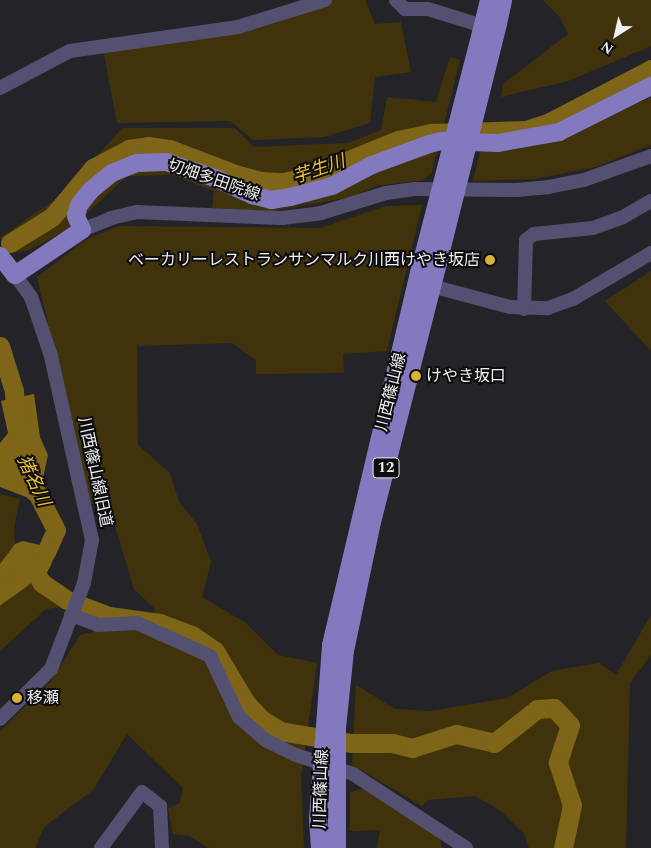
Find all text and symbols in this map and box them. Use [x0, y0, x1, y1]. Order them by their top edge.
north arrow [591, 10, 641, 60]
text: N [596, 36, 618, 60]
water label: 芋生川 [290, 151, 348, 189]
street label: 切畑多田院線 [165, 155, 263, 205]
place label: ベーカリーレストランサンマルク川西けやき坂店 [128, 250, 480, 270]
marker: ベーカリーレストランサンマルク川西けやき坂店 [484, 254, 496, 266]
street label: 川西篠山線 [372, 351, 410, 433]
place label: けやき坂口 [426, 366, 506, 386]
marker: けやき坂口 [410, 370, 422, 382]
street label: 川西篠山線旧道 [74, 415, 116, 529]
water label: 猪名川 [12, 452, 54, 510]
road number: 12 [372, 456, 400, 480]
place label: 移瀬 [27, 688, 59, 708]
marker: 移瀬 [11, 692, 23, 704]
street label: 川西篠山線 [310, 749, 332, 829]

